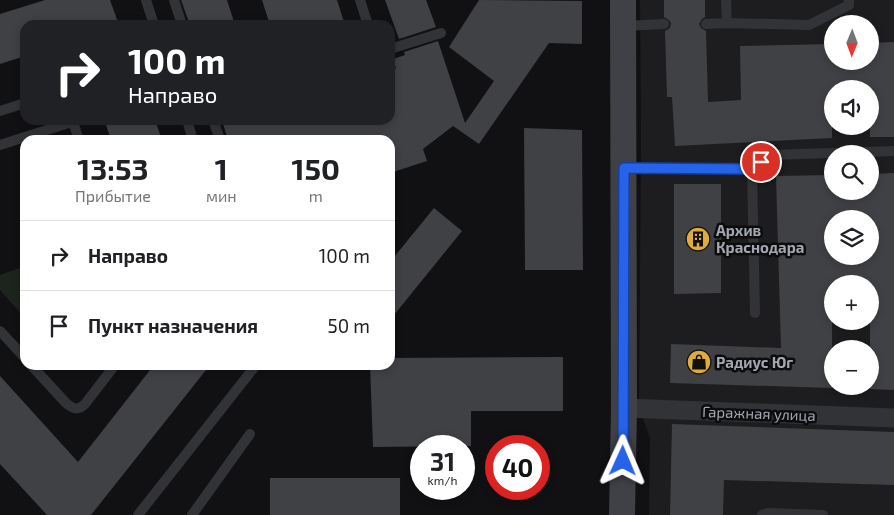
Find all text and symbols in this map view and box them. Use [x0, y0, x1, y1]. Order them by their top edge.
north arrow [824, 15, 879, 70]
map controls [824, 15, 879, 395]
text: 100 m [128, 39, 226, 81]
icon: right [45, 40, 110, 105]
button: sound [824, 80, 879, 135]
text: Направо [128, 81, 217, 107]
pin [740, 141, 782, 183]
button: search [824, 145, 879, 200]
icon: arrive [747, 148, 775, 176]
text: 13:53 [77, 150, 149, 186]
text: 1 [215, 150, 228, 186]
text: 150 [292, 150, 340, 186]
text: Прибытие [75, 186, 151, 205]
text: мин [206, 186, 237, 205]
text: m [309, 186, 323, 205]
button: layers [824, 210, 879, 265]
place label: Архив Краснодара [716, 221, 804, 256]
building icon: Архив Краснодара [685, 226, 711, 252]
icon: right [45, 242, 73, 270]
text: Направо [88, 244, 168, 267]
text: 100 m [319, 244, 370, 267]
button: + [824, 275, 879, 330]
icon: arrive [45, 312, 73, 340]
text: Пункт назначения [88, 314, 258, 337]
text: 50 m [327, 314, 370, 337]
button: − [824, 340, 879, 395]
shop icon: Радиус Юг [686, 349, 712, 375]
place label: Радиус Юг [716, 353, 793, 371]
street label: Гаражная улица [702, 402, 816, 425]
position arrow [596, 434, 648, 486]
speed limit sign: 40 [485, 435, 550, 500]
text: 31 [430, 446, 455, 476]
text: km/h [428, 473, 457, 487]

